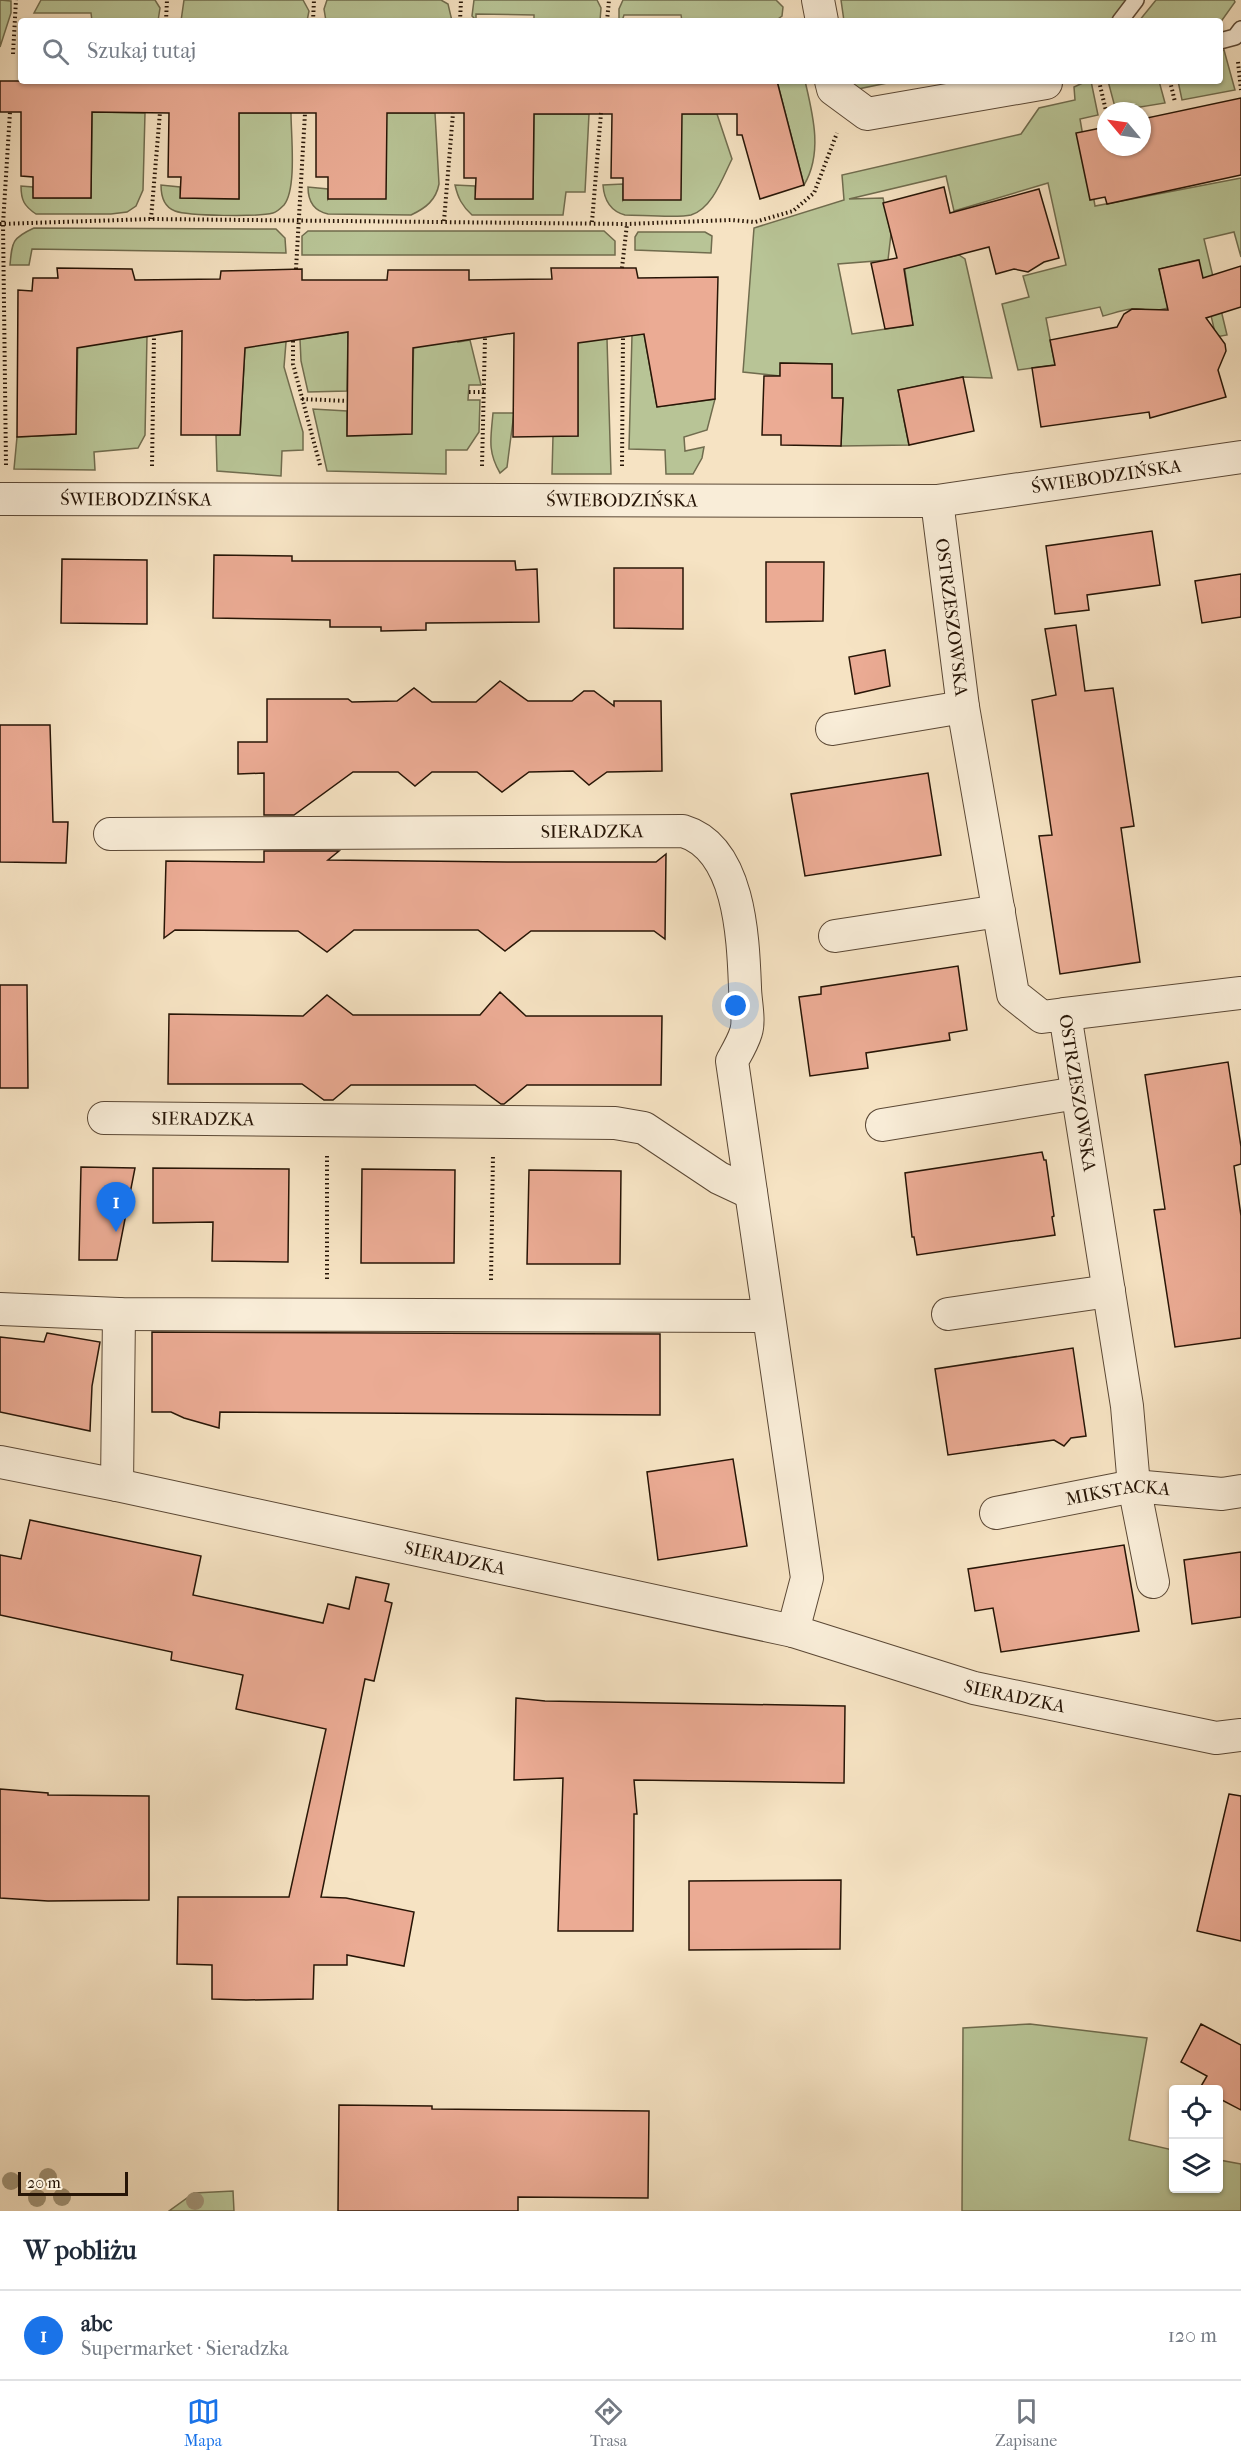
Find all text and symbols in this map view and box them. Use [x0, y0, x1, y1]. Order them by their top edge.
search box [18, 18, 1223, 84]
icon: search [39, 35, 72, 68]
text: Szukaj tutaj [87, 38, 196, 64]
north arrow [1097, 102, 1151, 156]
street label: ŚWIEBODZIŃSKA [1030, 455, 1183, 498]
street label: ŚWIEBODZIŃSKA [60, 488, 212, 510]
street label: ŚWIEBODZIŃSKA [546, 489, 698, 511]
street label: OSTRZESZOWSKA [931, 537, 972, 698]
street label: SIERADZKA [541, 821, 644, 842]
your location [721, 991, 750, 1020]
street label: OSTRZESZOWSKA [1055, 1013, 1100, 1173]
street label: SIERADZKA [152, 1108, 255, 1130]
pin: 1 [96, 1182, 136, 1232]
street label: MIKSTACKA [1064, 1475, 1171, 1510]
street label: SIERADZKA [403, 1537, 508, 1579]
street label: SIERADZKA [961, 1675, 1067, 1717]
map controls [1169, 2085, 1223, 2193]
button: locate [1169, 2085, 1223, 2139]
button: layers [1169, 2139, 1223, 2193]
scale bar [18, 2169, 128, 2196]
text: 20 m [27, 2173, 61, 2192]
text: W pobliżu [24, 2235, 137, 2266]
text: abc [81, 2311, 112, 2337]
text: 1 [40, 2324, 47, 2347]
text: 120 m [1168, 2324, 1217, 2347]
text: Supermarket · Sieradzka [81, 2337, 289, 2360]
tab: Mapa [184, 2395, 222, 2450]
tab: Trasa [590, 2395, 627, 2450]
tab: Zapisane [995, 2395, 1057, 2450]

